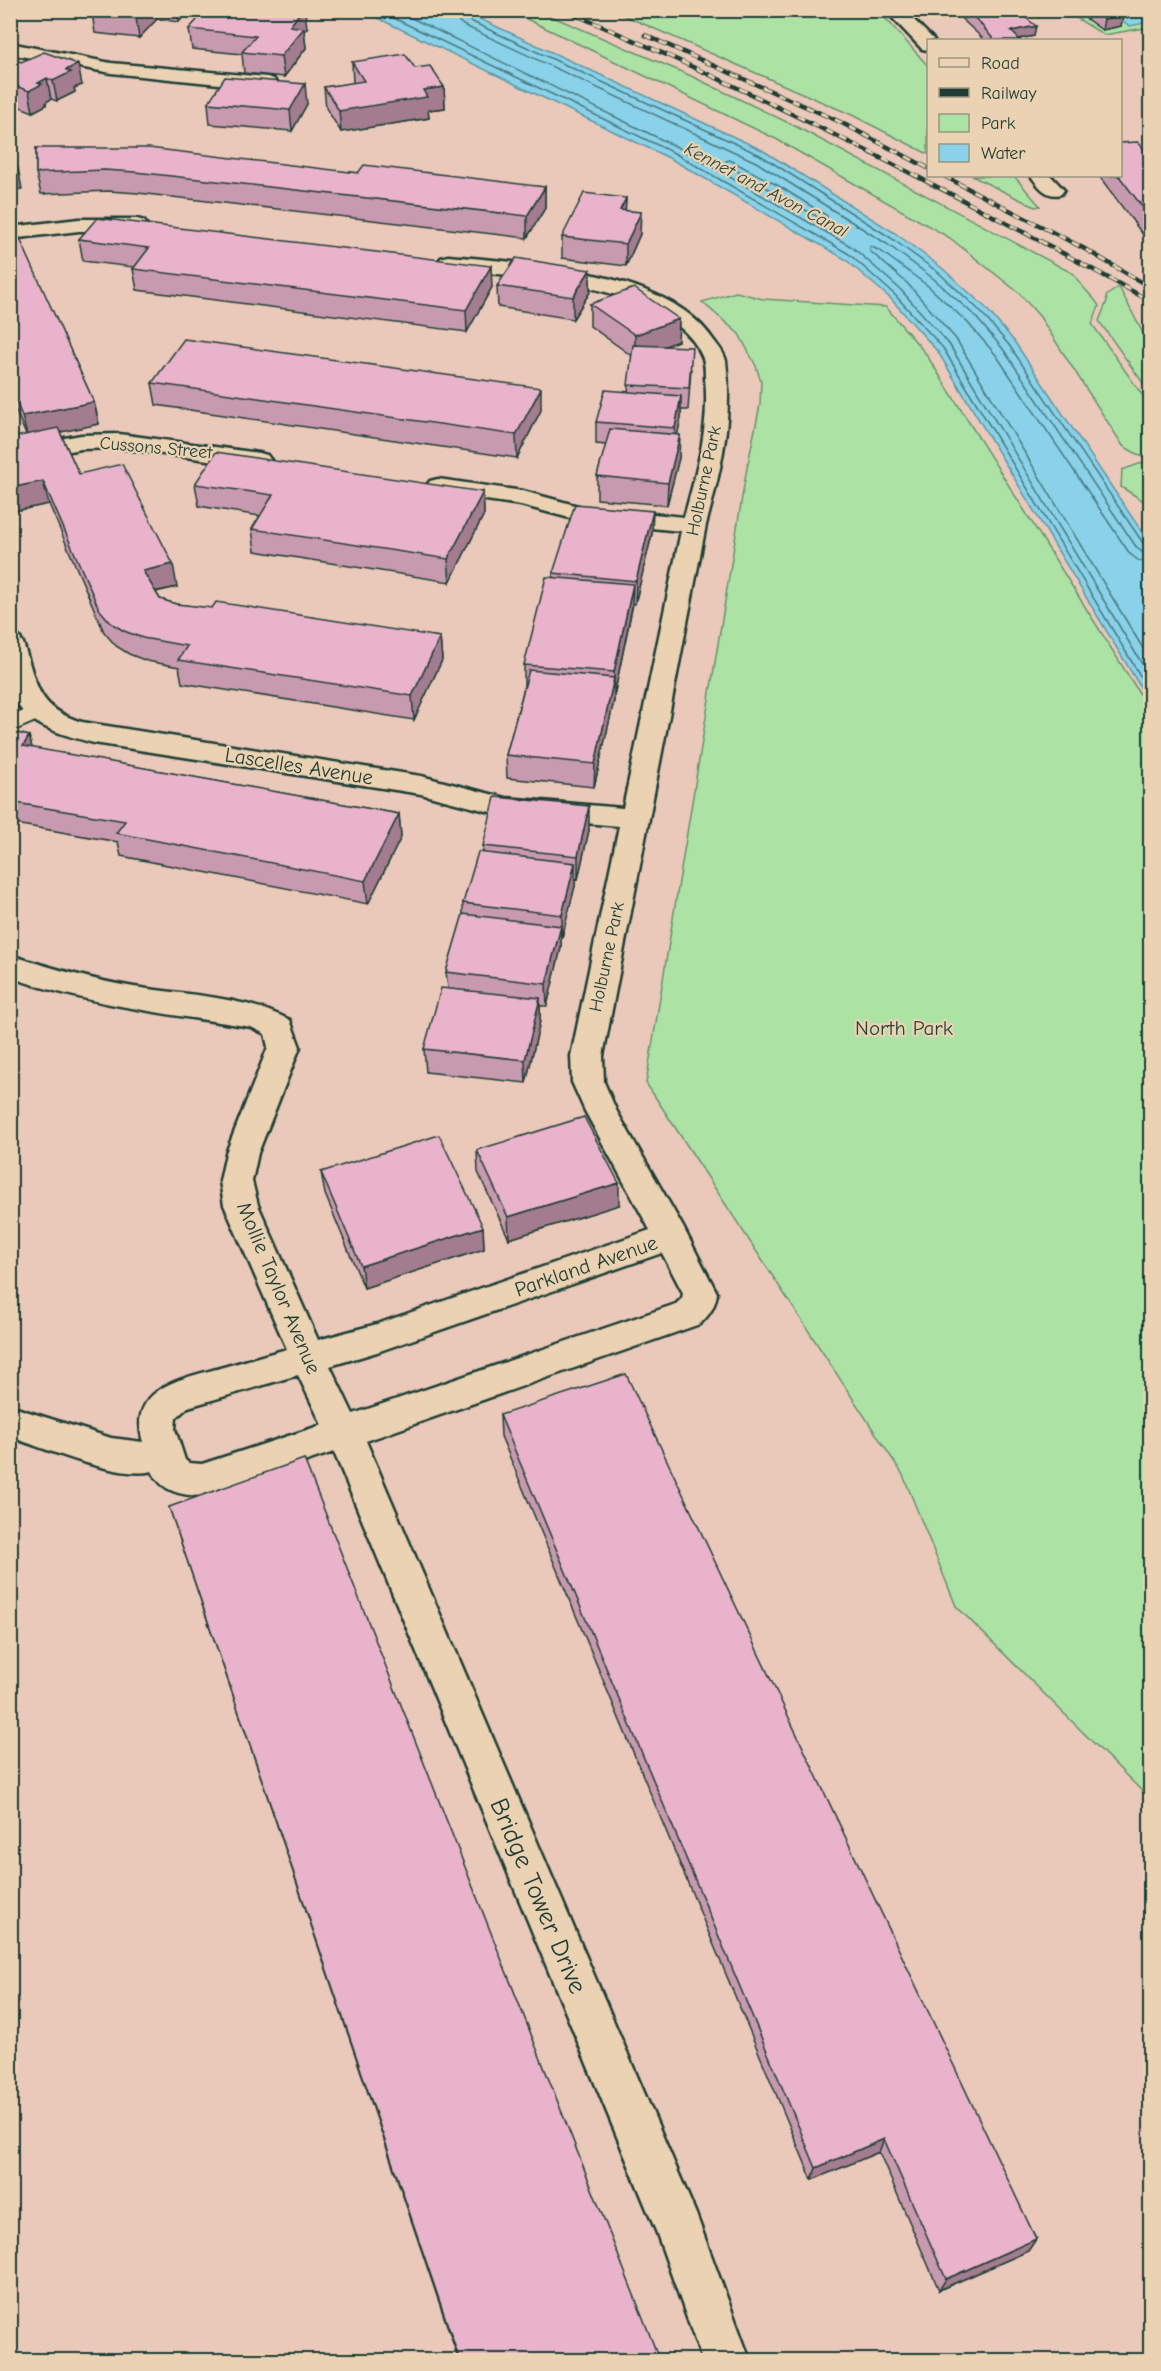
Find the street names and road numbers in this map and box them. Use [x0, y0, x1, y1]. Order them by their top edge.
street label: Holburne Park [682, 424, 726, 538]
street label: Cussons Street [99, 433, 214, 463]
street label: Lascelles Avenue [223, 742, 375, 790]
street label: Holburne Park [585, 900, 629, 1014]
street label: Mollie Taylor Avenue [232, 1198, 326, 1378]
street label: Parkland Avenue [511, 1230, 661, 1302]
street label: Bridge Tower Drive [483, 1794, 593, 1998]

